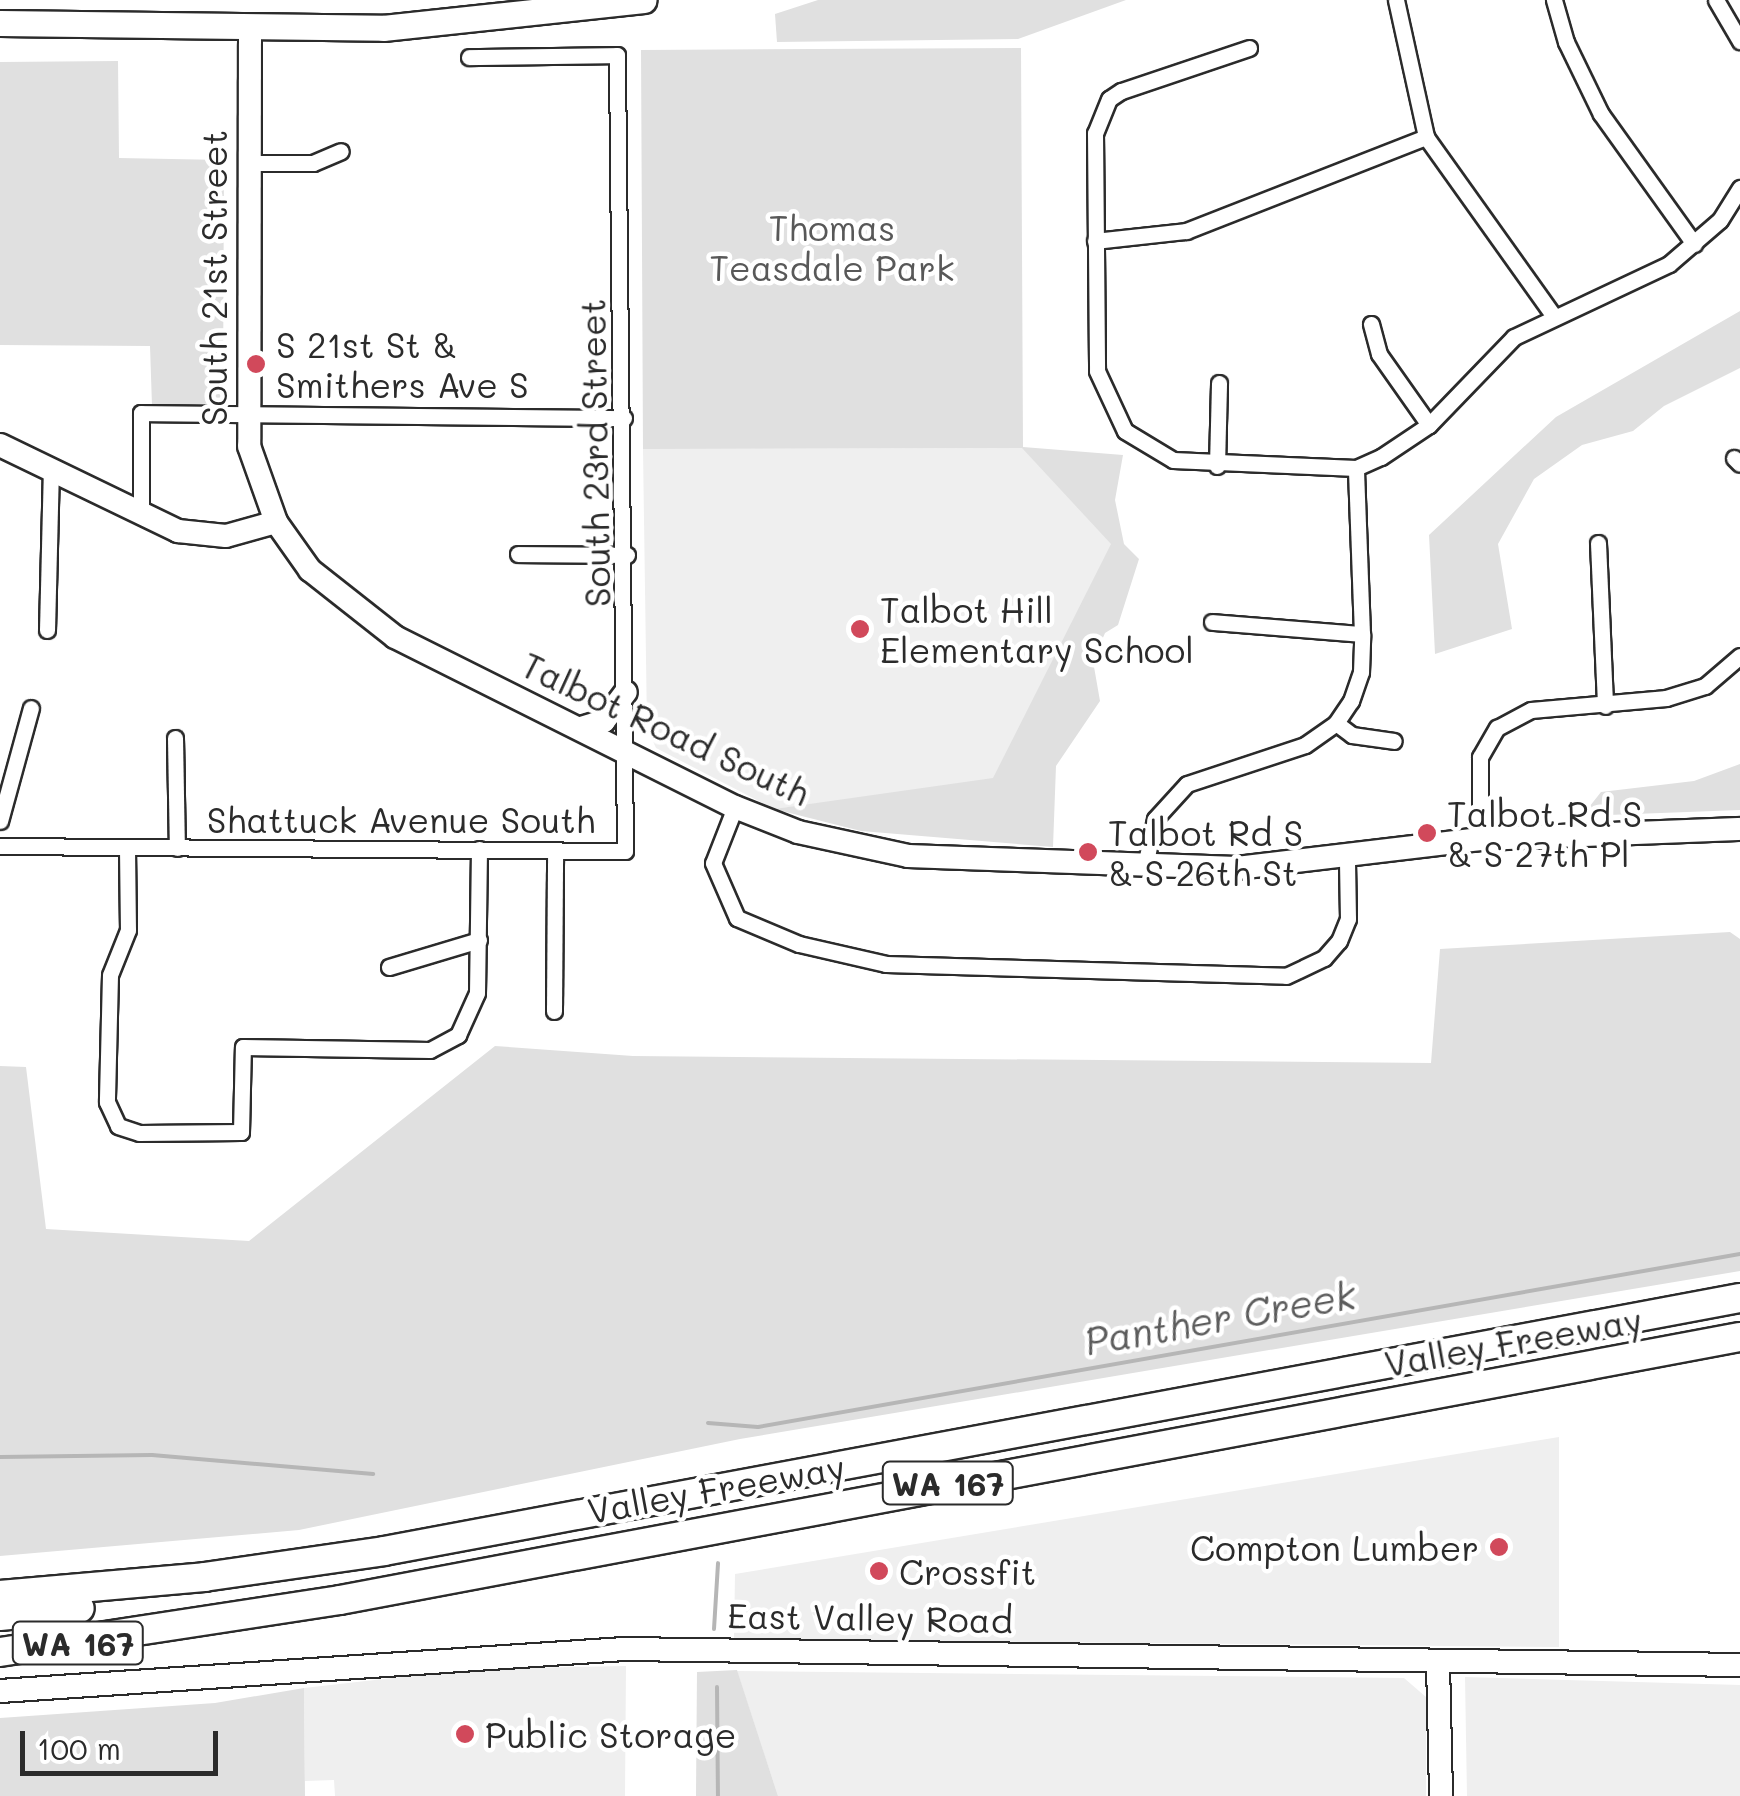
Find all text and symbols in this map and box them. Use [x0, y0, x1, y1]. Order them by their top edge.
street label: South 21st Street [192, 130, 234, 426]
park label: Thomas Teasdale Park [710, 206, 954, 288]
street label: South 23rd Street [570, 298, 618, 608]
place label: S 21st St & Smithers Ave S [276, 323, 529, 405]
marker: S 21st St & Smithers Ave S [245, 353, 267, 375]
place label: Talbot Hill Elementary School [880, 588, 1194, 670]
marker: Talbot Hill Elementary School [849, 618, 871, 640]
street label: Talbot Road South [515, 643, 817, 813]
place label: Talbot Rd S & S 27th Pl [1447, 792, 1642, 874]
street label: Shattuck Avenue South [207, 798, 595, 840]
place label: Talbot Rd S & S 26th St [1108, 811, 1303, 893]
marker: Talbot Rd S & S 27th Pl [1416, 822, 1438, 844]
marker: Talbot Rd S & S 26th St [1077, 841, 1099, 863]
water label: Panther Creek [1081, 1272, 1359, 1364]
street label: Valley Freeway [1381, 1298, 1645, 1384]
street label: Valley Freeway [584, 1445, 848, 1531]
road number: WA 167 [880, 1456, 1016, 1510]
place label: Compton Lumber [1190, 1526, 1479, 1568]
marker: Compton Lumber [1488, 1536, 1510, 1558]
place label: Crossfit [899, 1550, 1036, 1592]
marker: Crossfit [868, 1560, 890, 1582]
street label: East Valley Road [727, 1594, 1013, 1640]
road number: WA 167 [10, 1616, 146, 1670]
scale bar [25, 1711, 222, 1773]
place label: Public Storage [485, 1713, 736, 1755]
marker: Public Storage [454, 1723, 476, 1745]
text: 100 m [37, 1728, 121, 1768]

